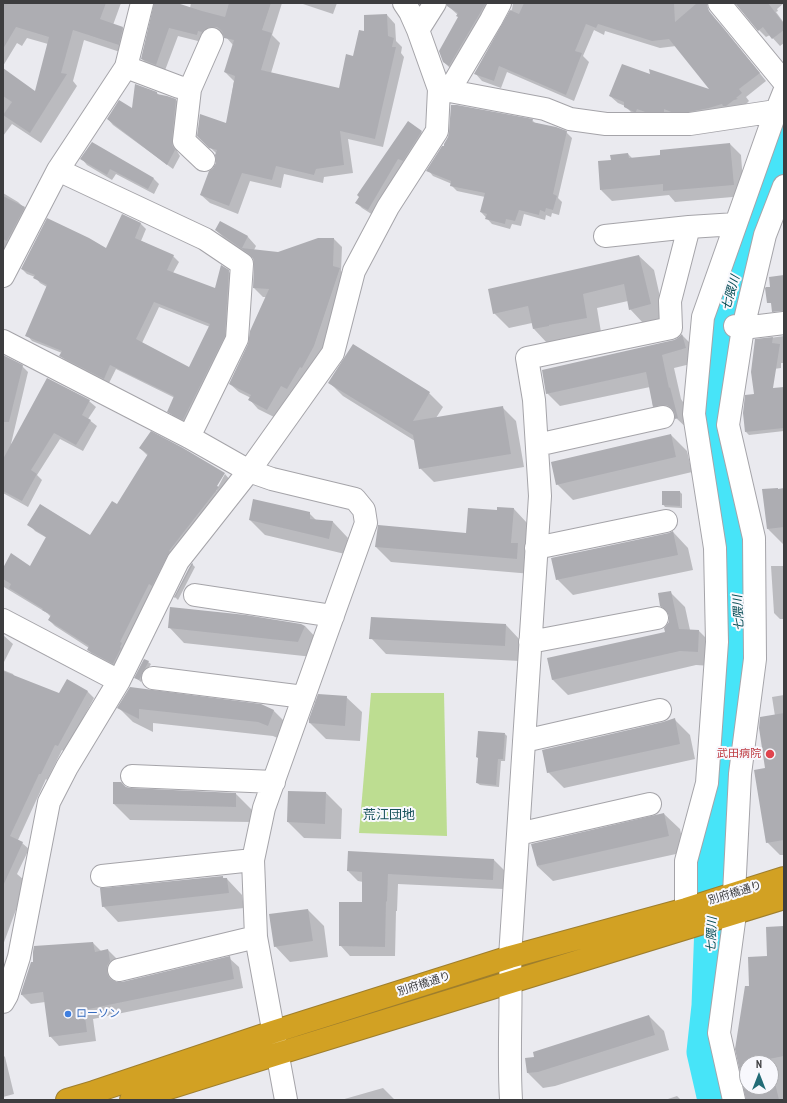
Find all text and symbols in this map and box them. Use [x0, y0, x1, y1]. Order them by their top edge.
water label: 七隈川 [719, 274, 743, 312]
water label: 七隈川 [731, 595, 747, 631]
place label: 武田病院 [717, 747, 761, 761]
marker: 武田病院 [764, 748, 776, 760]
district label: 荒江団地 [363, 807, 415, 823]
street label: 別府橋通り [707, 879, 763, 907]
water label: 七隈川 [704, 917, 720, 953]
street label: 別府橋通り [396, 969, 452, 999]
place label: ローソン [76, 1007, 120, 1021]
marker: ローソン [63, 1009, 73, 1019]
north arrow [739, 1055, 779, 1095]
text: N [756, 1057, 762, 1071]

